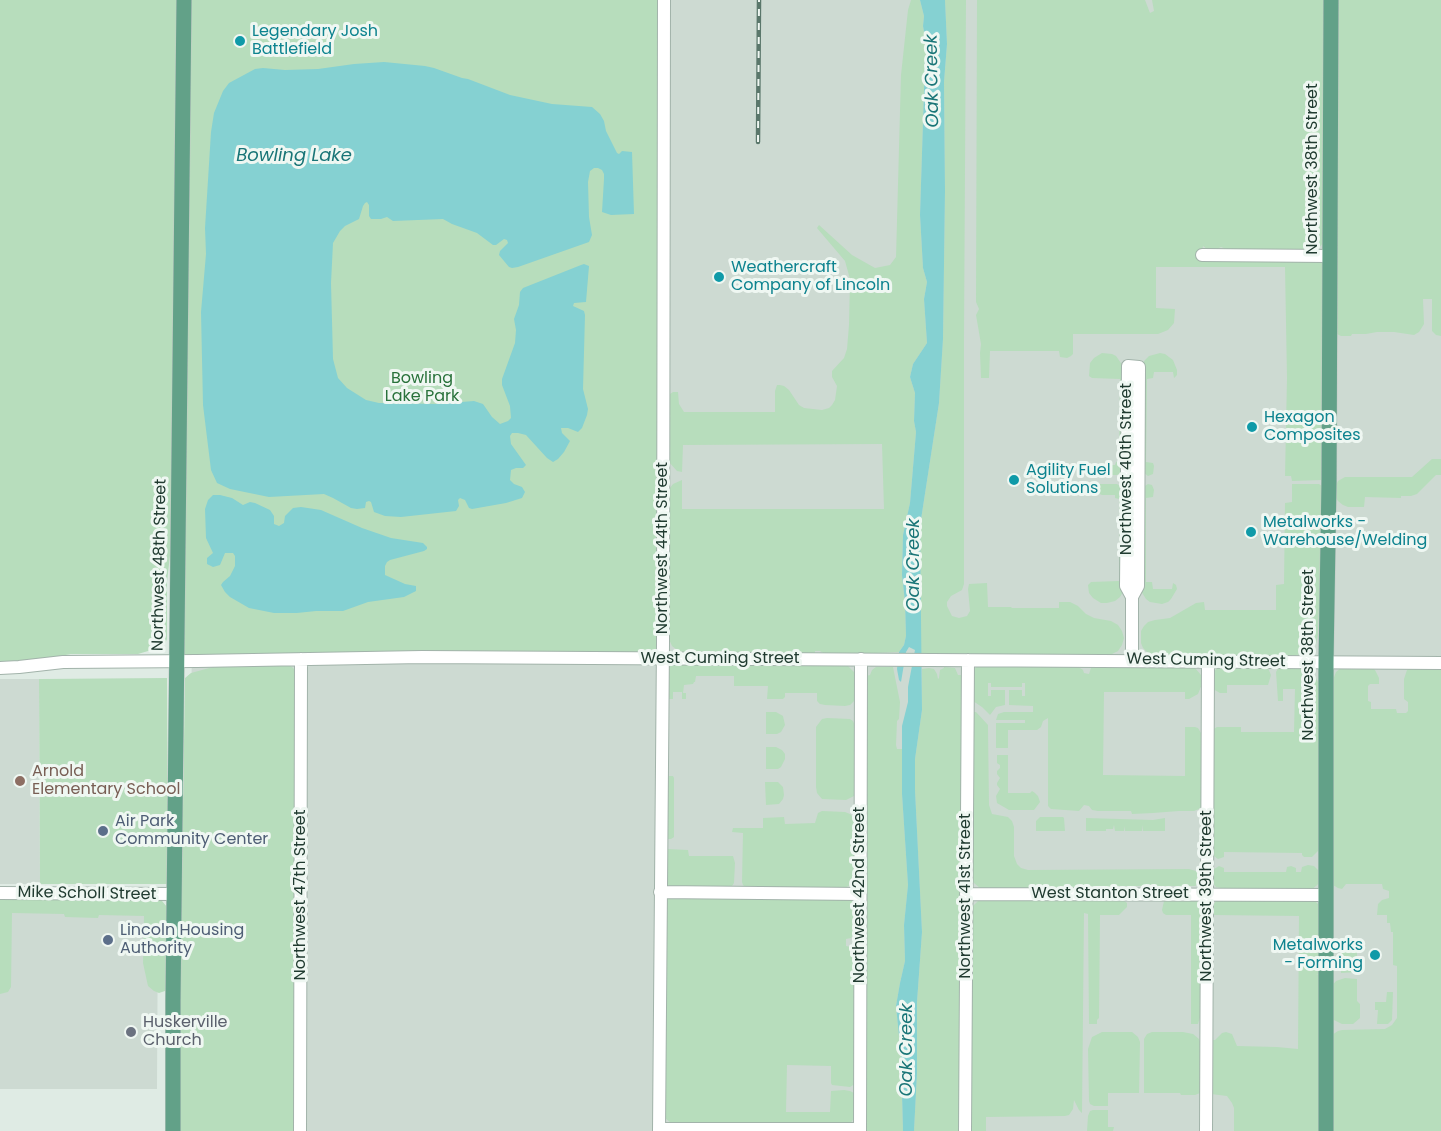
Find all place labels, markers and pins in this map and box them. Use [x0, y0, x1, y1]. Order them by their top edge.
place label: Legendary Josh Battlefield [252, 22, 378, 60]
marker: Legendary Josh Battlefield [233, 34, 247, 48]
place label: Weathercraft Company of Lincoln [731, 258, 890, 296]
marker: Weathercraft Company of Lincoln [712, 270, 726, 284]
place label: Hexagon Composites [1264, 408, 1361, 446]
marker: Hexagon Composites [1245, 420, 1259, 434]
place label: Agility Fuel Solutions [1026, 461, 1111, 499]
marker: Agility Fuel Solutions [1007, 473, 1021, 487]
place label: Metalworks - Warehouse/Welding [1263, 513, 1427, 551]
marker: Metalworks - Warehouse/Welding [1244, 525, 1258, 539]
place label: Arnold Elementary School [32, 762, 180, 800]
marker: Arnold Elementary School [13, 774, 27, 788]
place label: Air Park Community Center [115, 812, 268, 850]
marker: Air Park Community Center [96, 824, 110, 838]
place label: Lincoln Housing Authority [120, 921, 244, 959]
marker: Lincoln Housing Authority [101, 933, 115, 947]
place label: Metalworks - Forming [1273, 936, 1363, 974]
marker: Metalworks - Forming [1368, 948, 1382, 962]
place label: Huskerville Church [143, 1013, 227, 1051]
marker: Huskerville Church [124, 1025, 138, 1039]

